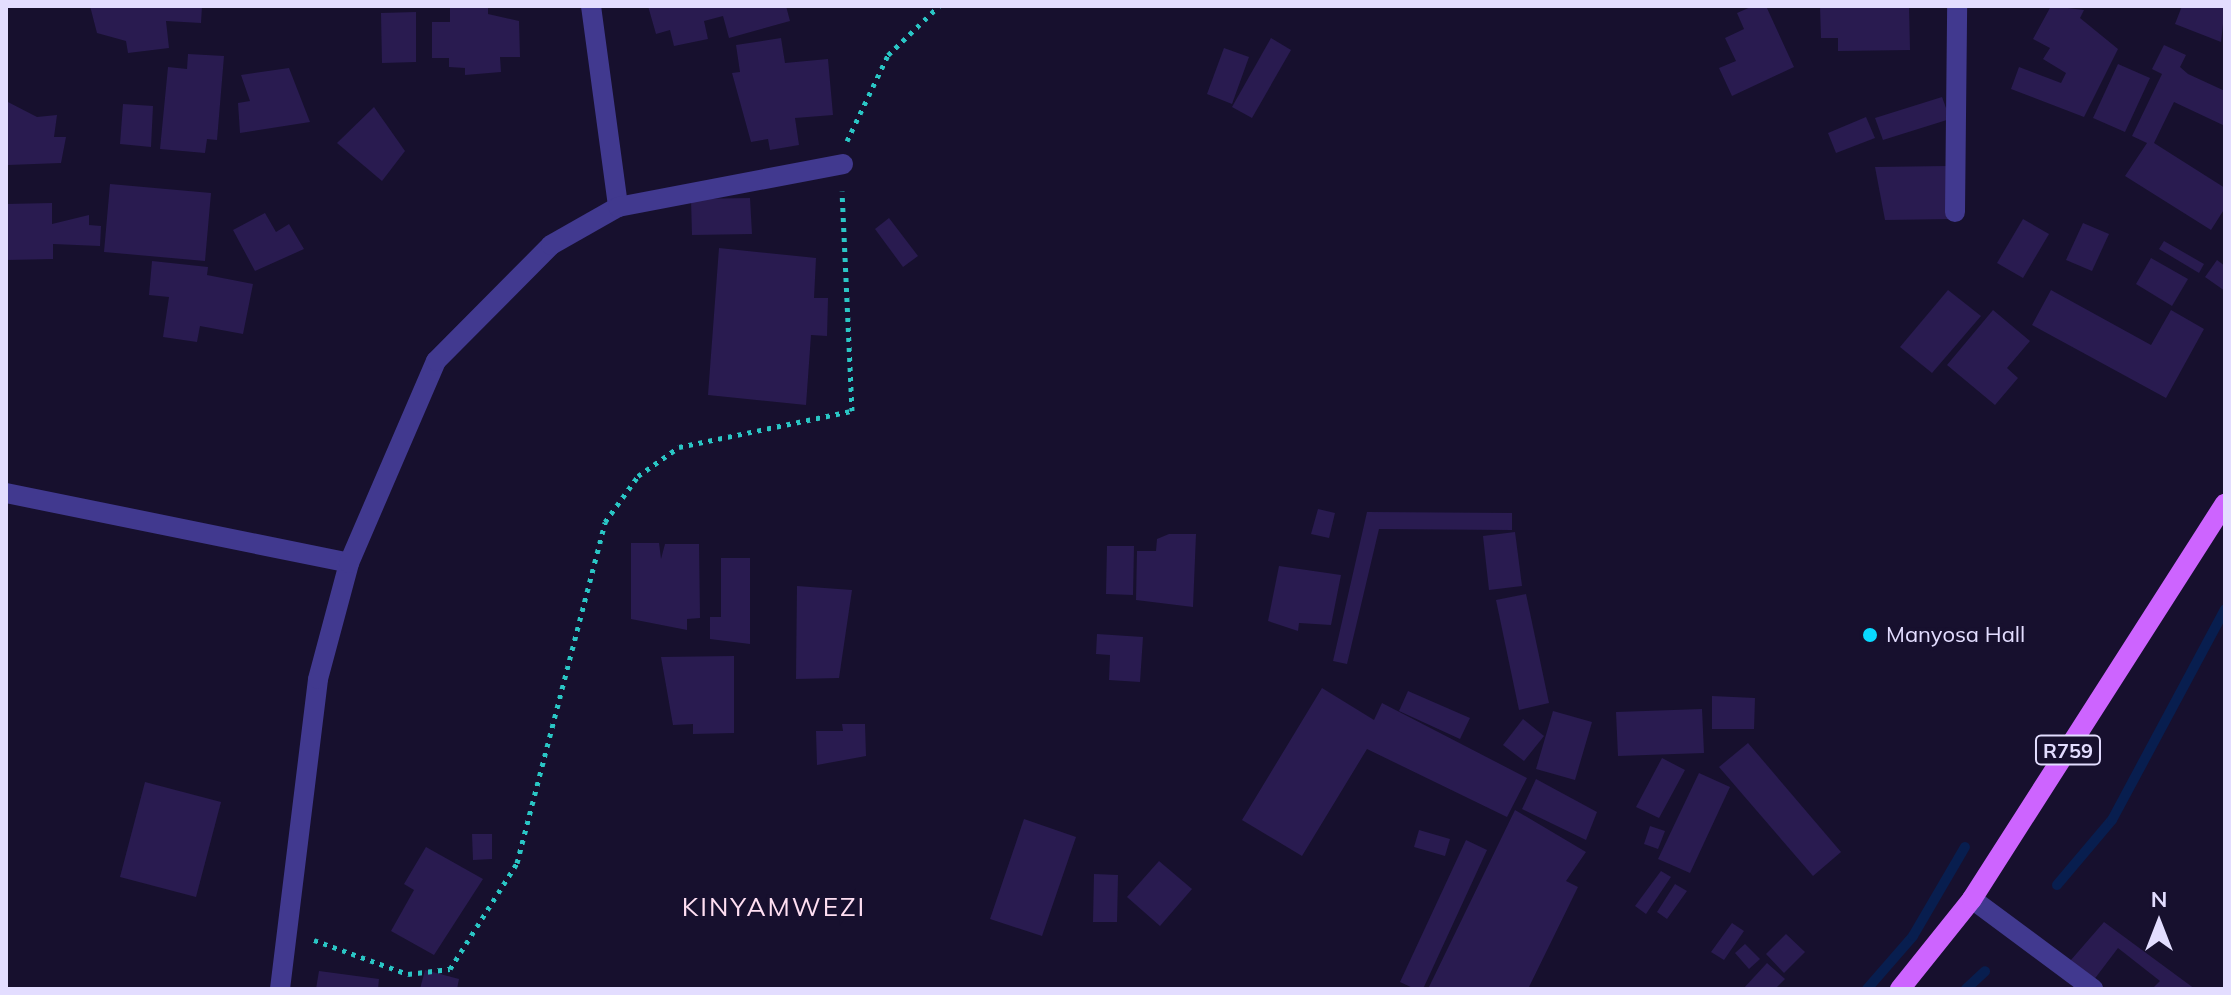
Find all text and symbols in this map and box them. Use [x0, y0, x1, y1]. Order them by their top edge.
place label: Manyosa Hall [1886, 622, 2025, 648]
marker: Manyosa Hall [1861, 626, 1879, 644]
road number: R759 [2034, 734, 2102, 766]
north arrow [2119, 883, 2199, 963]
text: N [2151, 885, 2167, 913]
district label: KINYAMWEZI [682, 891, 866, 923]

